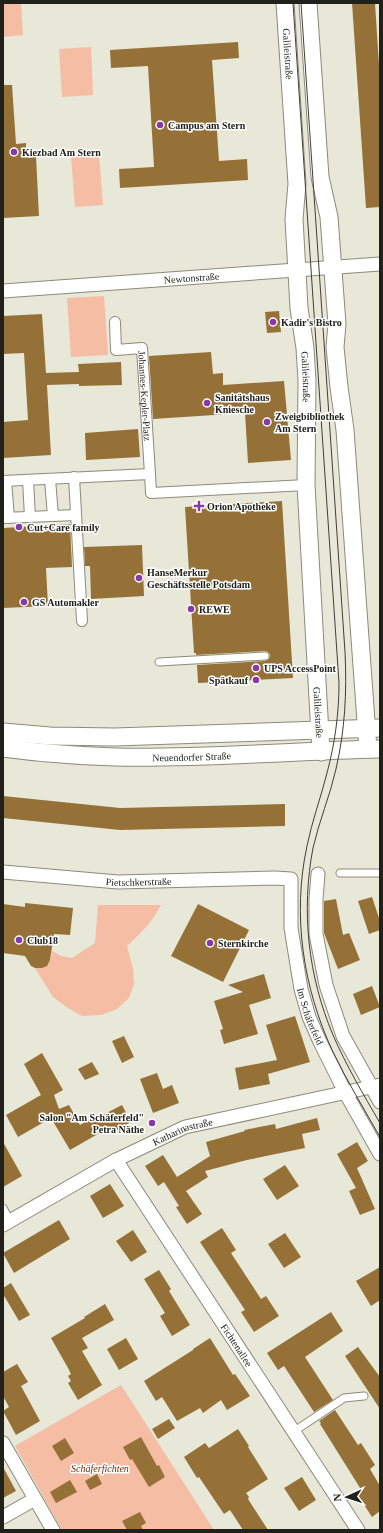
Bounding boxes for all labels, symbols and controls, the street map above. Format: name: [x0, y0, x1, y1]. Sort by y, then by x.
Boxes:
street label: Galileistraße: [281, 28, 296, 80]
marker: Campus am Stern: [155, 120, 165, 130]
place label: Campus am Stern: [168, 120, 246, 131]
marker: Kiezbad Am Stern: [9, 147, 19, 157]
place label: Kiezbad Am Stern: [22, 147, 101, 158]
street label: Newtonstraße: [163, 270, 220, 285]
marker: Kadir's Bistro: [268, 317, 278, 327]
place label: Kadir's Bistro: [281, 317, 342, 328]
street label: Johannes-Kepler-Platz: [137, 350, 153, 442]
street label: Galileistraße: [300, 351, 313, 403]
place label: Sanitätshaus Kniesche: [215, 392, 270, 415]
marker: Sanitätshaus Kniesche: [202, 398, 212, 408]
place label: Zweigbibliothek Am Stern: [275, 411, 345, 434]
marker: Zweigbibliothek Am Stern: [262, 417, 272, 427]
marker: Orion Apotheke: [194, 501, 204, 511]
place label: Orion Apotheke: [207, 501, 276, 512]
marker: Cut+Care family: [14, 522, 24, 532]
place label: Cut+Care family: [27, 522, 99, 533]
place label: HanseMerkur Geschäftsstelle Potsdam: [147, 567, 251, 590]
marker: HanseMerkur Geschäftsstelle Potsdam: [134, 573, 144, 583]
marker: GS Automakler: [19, 597, 29, 607]
place label: GS Automakler: [32, 597, 100, 608]
marker: REWE: [186, 604, 196, 614]
place label: REWE: [199, 604, 230, 615]
marker: UPS AccessPoint: [251, 663, 261, 673]
place label: UPS AccessPoint: [264, 663, 337, 674]
place label: Spätkauf: [209, 675, 249, 686]
marker: Spätkauf: [251, 675, 261, 685]
street label: Galileistraße: [312, 687, 326, 739]
street label: Neuendorfer Straße: [152, 750, 232, 763]
street label: Pietschkerstraße: [105, 875, 172, 888]
marker: Club18: [14, 935, 24, 945]
place label: Club18: [27, 935, 58, 946]
marker: Sternkirche: [205, 938, 215, 948]
place label: Sternkirche: [218, 938, 269, 949]
street label: Im Schäferfeld: [295, 986, 326, 1046]
place label: Salon "Am Schäferfeld" Petra Näthe: [40, 1112, 145, 1135]
street label: Katharinastraße: [151, 1116, 214, 1147]
marker: Salon "Am Schäferfeld" Petra Näthe: [147, 1118, 157, 1128]
street label: Fichtenallee: [219, 1321, 255, 1369]
park label: Schäferfichten: [71, 1463, 129, 1474]
north arrow: [327, 1477, 367, 1517]
text: N: [331, 1493, 343, 1502]

